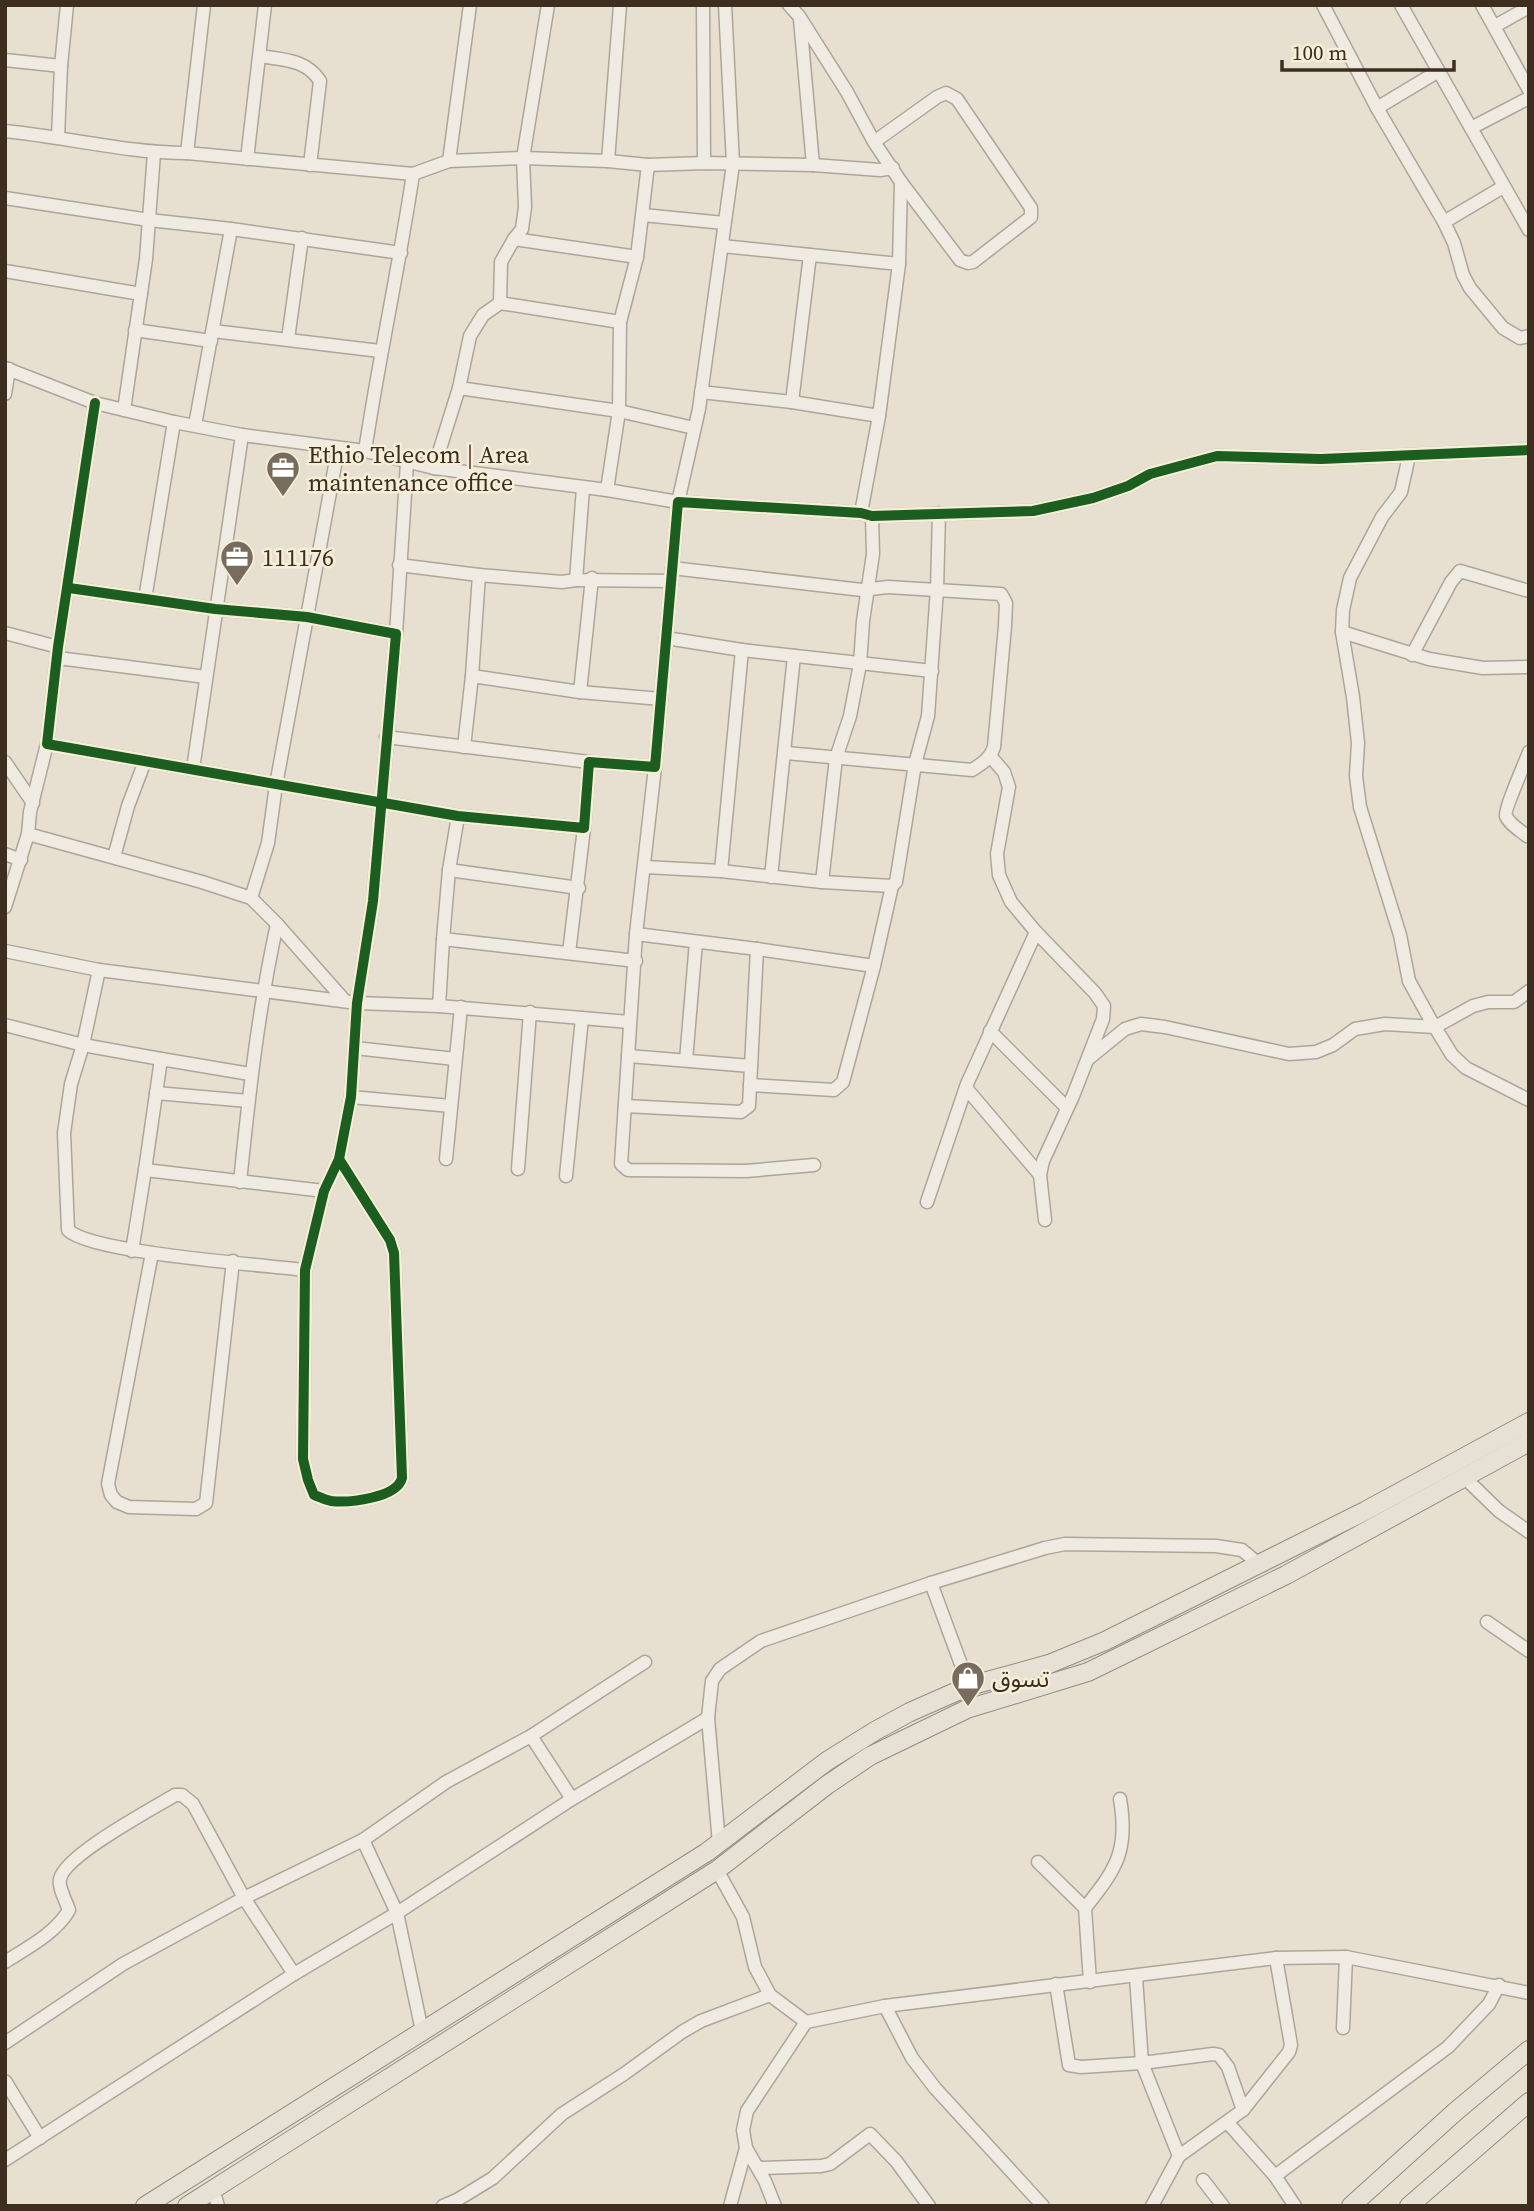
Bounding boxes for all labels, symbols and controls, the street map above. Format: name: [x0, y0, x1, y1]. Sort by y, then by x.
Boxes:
scale bar: [1282, 28, 1454, 72]
text: 100 m: [1292, 38, 1347, 67]
place label: Ethio Telecom | Area maintenance office: [308, 438, 530, 499]
office icon: Ethio Telecom | Area maintenance office: [264, 449, 302, 498]
office icon: 111176: [218, 538, 256, 587]
place label: 111176: [262, 541, 334, 574]
shop icon: تسوق: [949, 1659, 987, 1708]
place label: تسوق: [992, 1662, 1049, 1695]

